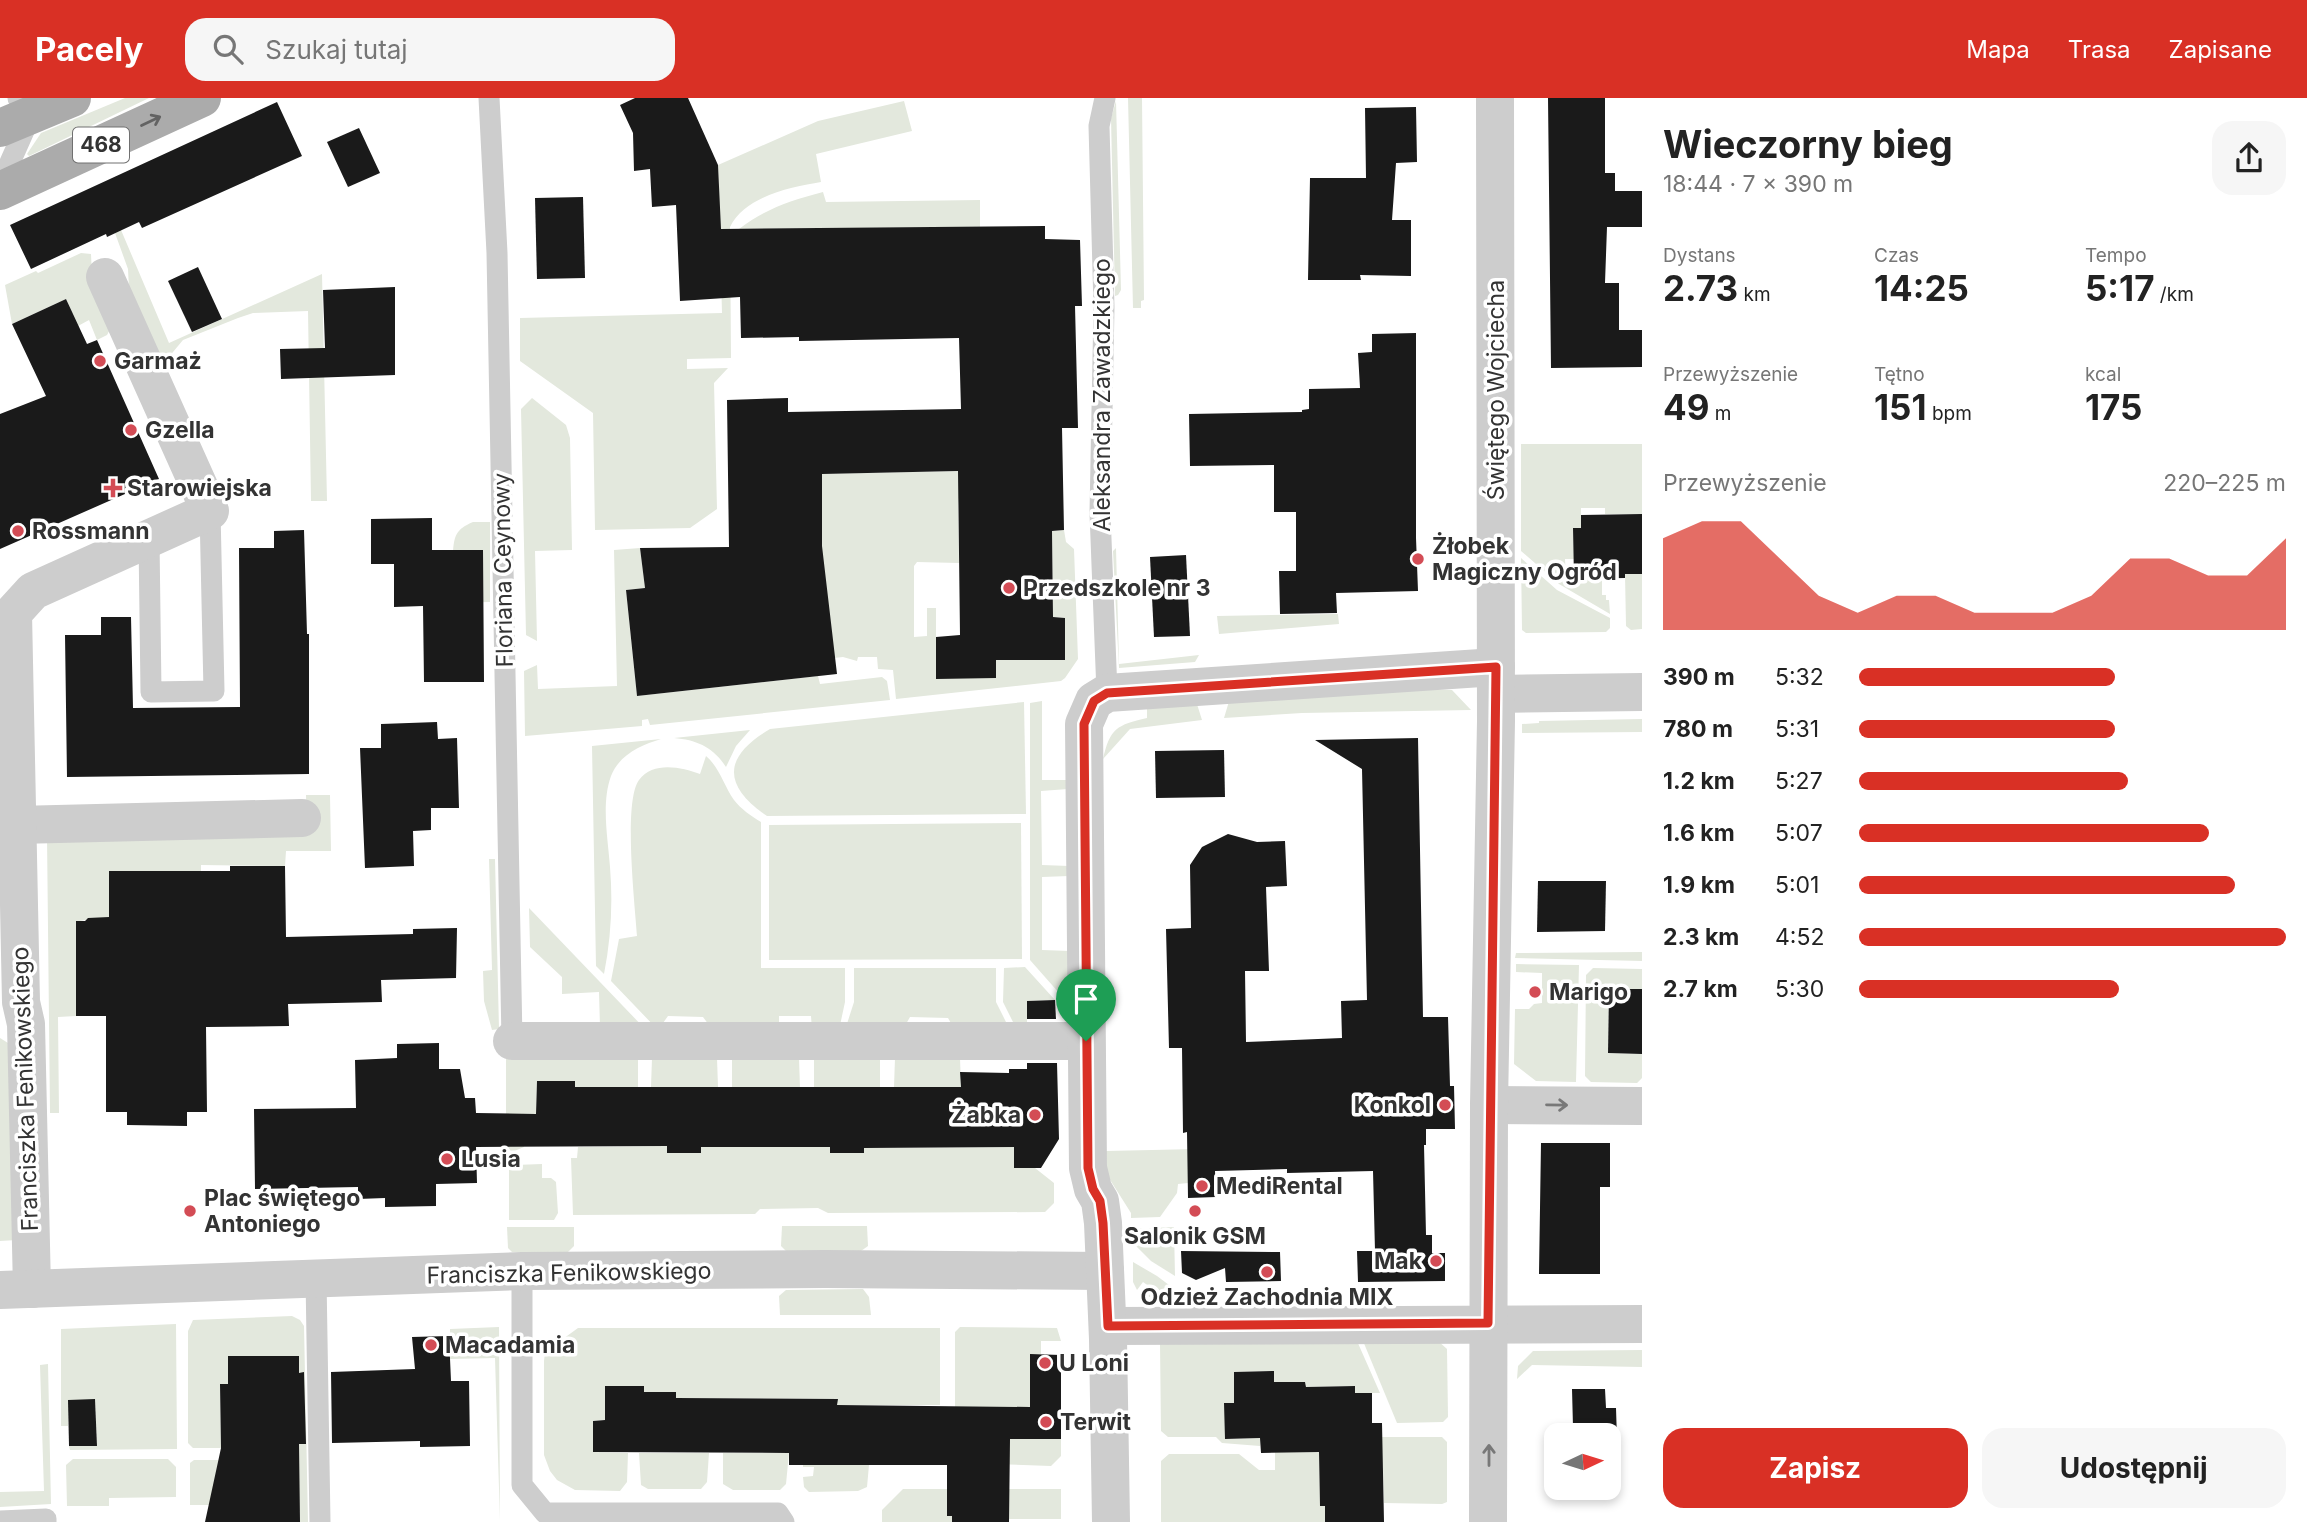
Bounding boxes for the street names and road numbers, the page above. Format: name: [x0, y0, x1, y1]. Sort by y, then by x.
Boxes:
road number: 468: [73, 128, 129, 162]
street label: Aleksandra Zawadzkiego: [1088, 258, 1116, 532]
street label: Świętego Wojciecha: [1482, 280, 1510, 500]
street label: Floriana Ceynowy: [487, 472, 519, 668]
street label: Franciszka Fenikowskiego: [6, 946, 44, 1232]
street label: Franciszka Fenikowskiego: [426, 1257, 712, 1289]

